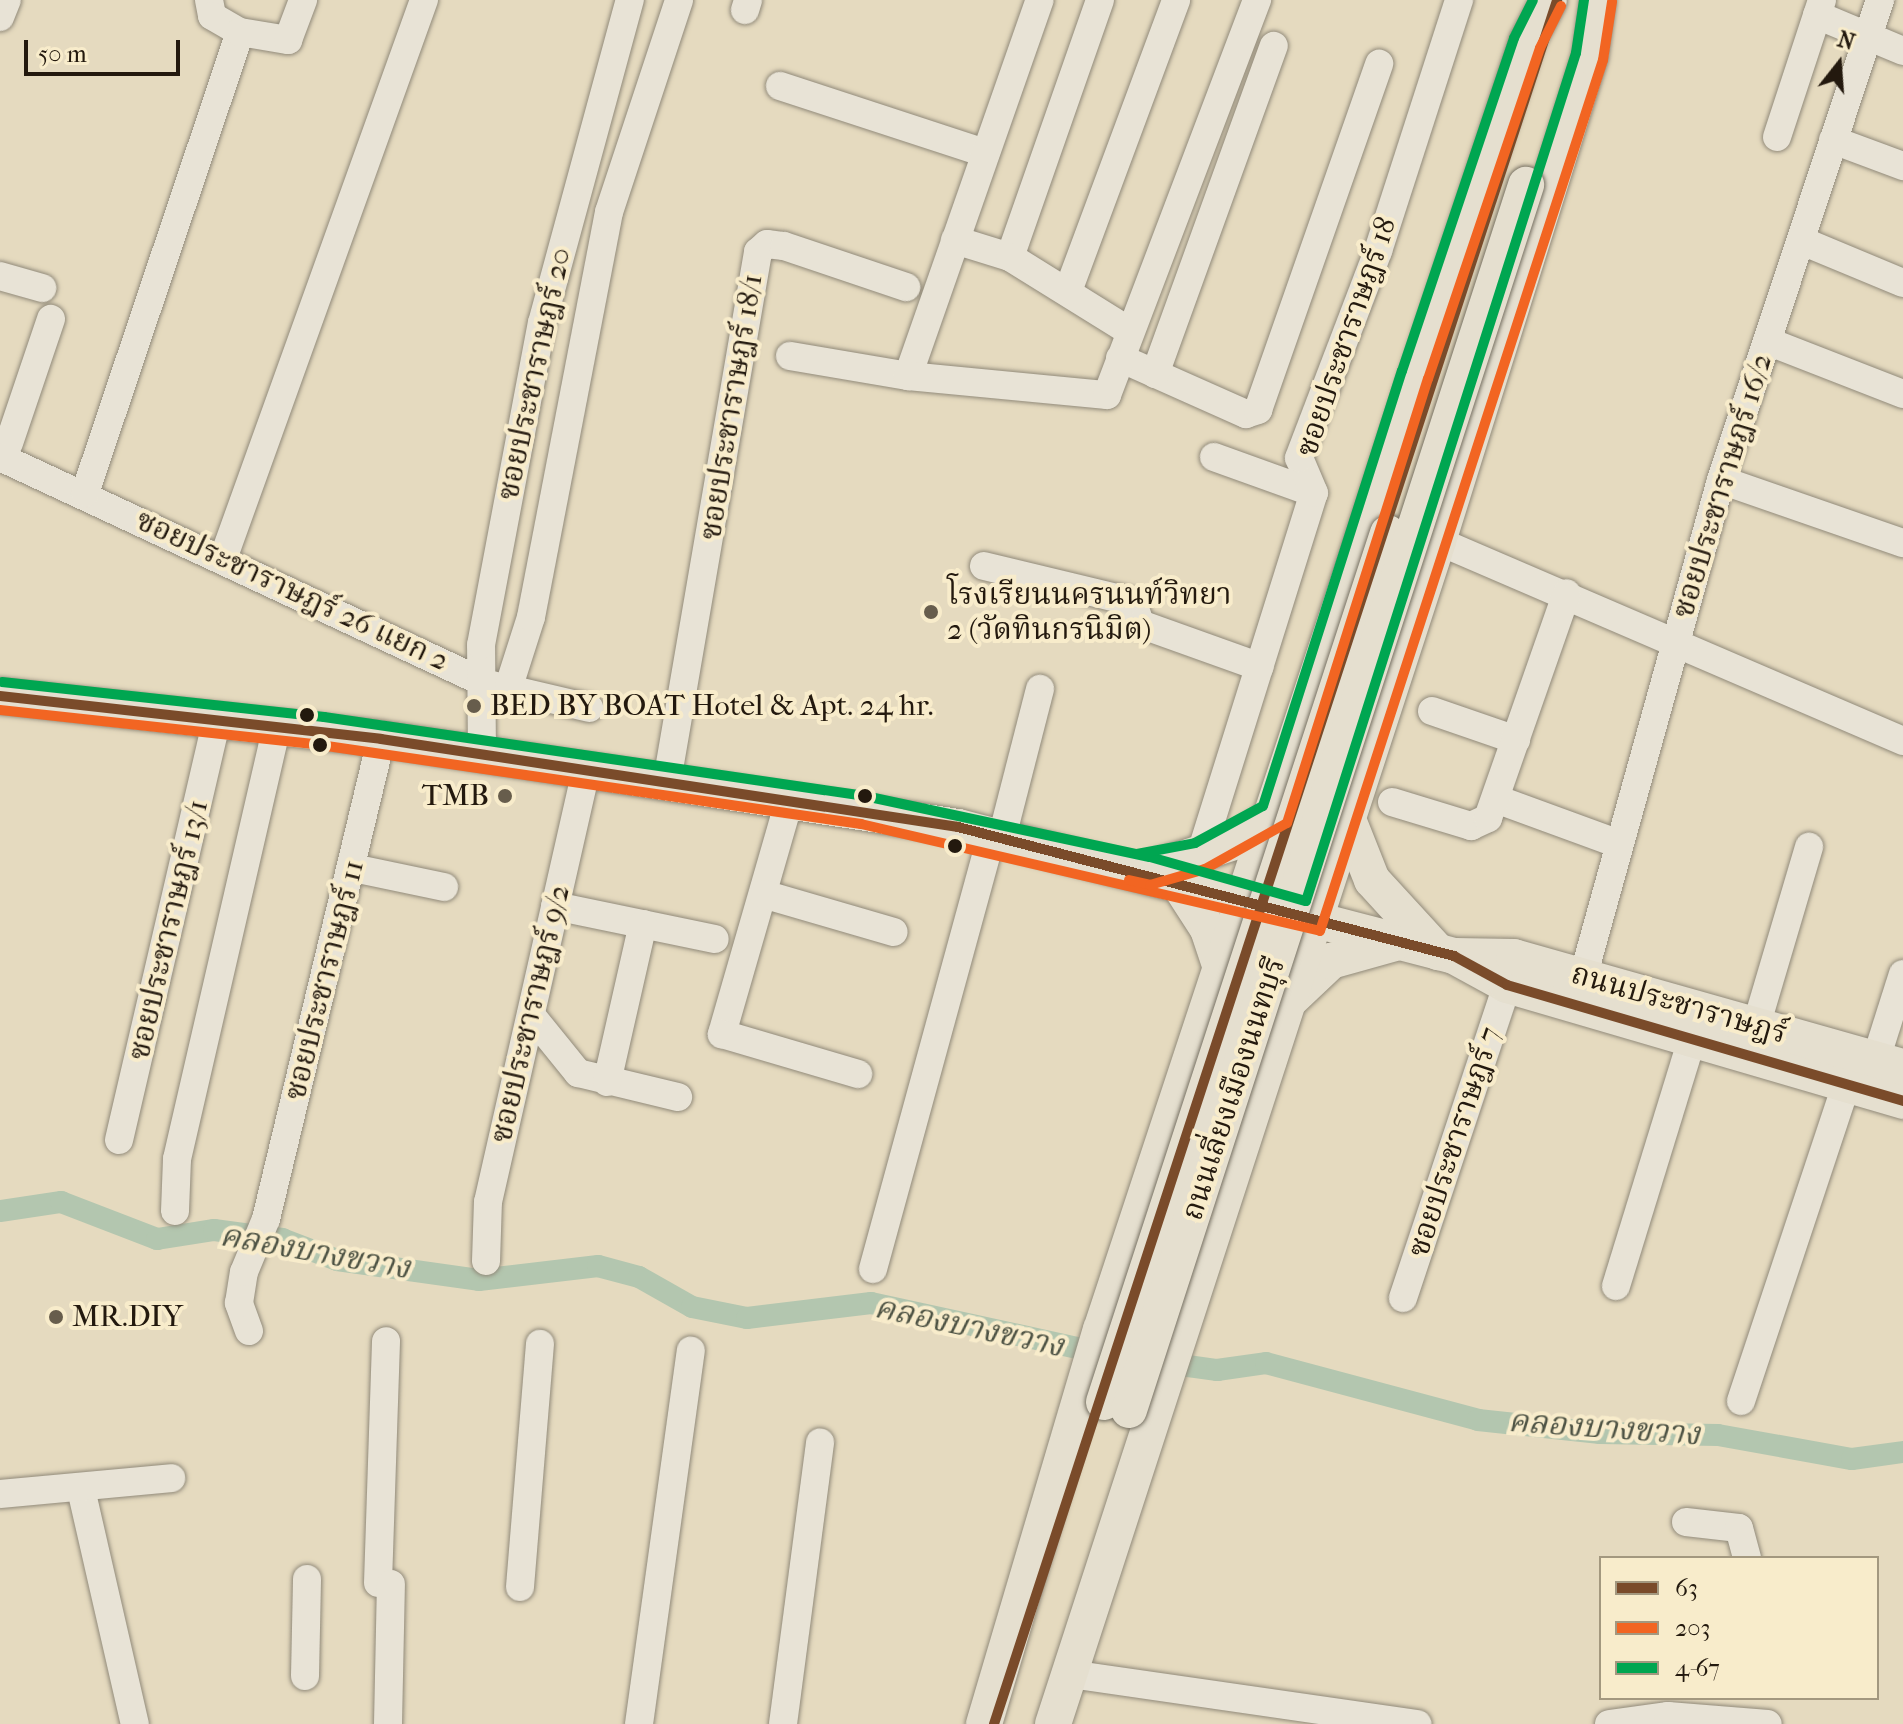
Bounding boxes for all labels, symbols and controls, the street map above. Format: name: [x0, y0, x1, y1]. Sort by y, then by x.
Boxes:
scale bar: [28, 24, 184, 74]
north arrow: [1799, 24, 1879, 104]
text: N: [1834, 26, 1858, 56]
text: 50 m: [38, 40, 87, 68]
street label: ซอยประชาราษฎร์ 18: [1289, 213, 1405, 461]
street label: ซอยประชาราษฎร์ 20: [491, 245, 579, 503]
street label: ซอยประชาราษฎร์ 18/1: [693, 271, 771, 543]
street label: ซอยประชาราษฎร์ 16/2: [1666, 349, 1780, 623]
street label: ซอยประชาราษฎร์ 26 แยก 2: [130, 503, 454, 679]
place label: โรงเรียนนครนนท์วิทยา 2 (วัดทินกรนิมิต): [947, 577, 1232, 648]
marker: โรงเรียนนครนนท์วิทยา 2 (วัดทินกรนิมิต): [922, 603, 940, 621]
place label: BED BY BOAT Hotel & Apt. 24 hr.: [490, 688, 934, 724]
marker: BED BY BOAT Hotel & Apt. 24 hr.: [465, 697, 483, 715]
unlabelled marker: [299, 707, 315, 723]
unlabelled marker: [312, 737, 328, 753]
place label: TMB: [422, 778, 489, 814]
marker: TMB: [496, 787, 514, 805]
unlabelled marker: [857, 788, 873, 804]
street label: ซอยประชาราษฎร์ 13/1: [122, 796, 216, 1064]
unlabelled marker: [947, 838, 963, 854]
street label: ซอยประชาราษฎร์ 11: [278, 856, 372, 1104]
street label: ซอยประชาราษฎร์ 9/2: [484, 882, 578, 1146]
street label: ถนนเลี่ยงเมืองนนทบุรี: [1175, 953, 1293, 1225]
street label: ถนนประชาราษฎร์: [1567, 956, 1791, 1052]
street label: ซอยประชาราษฎร์ 7: [1401, 1022, 1509, 1262]
water label: คลองบางขวาง: [217, 1216, 413, 1288]
water label: คลองบางขวาง: [871, 1288, 1067, 1366]
place label: MR.DIY: [72, 1299, 183, 1335]
marker: MR.DIY: [47, 1308, 65, 1326]
water label: คลองบางขวาง: [1507, 1402, 1701, 1454]
legend: [1599, 1556, 1879, 1700]
text: 63: [1675, 1574, 1698, 1602]
text: 203: [1675, 1614, 1710, 1642]
text: 4-67: [1675, 1654, 1720, 1682]

